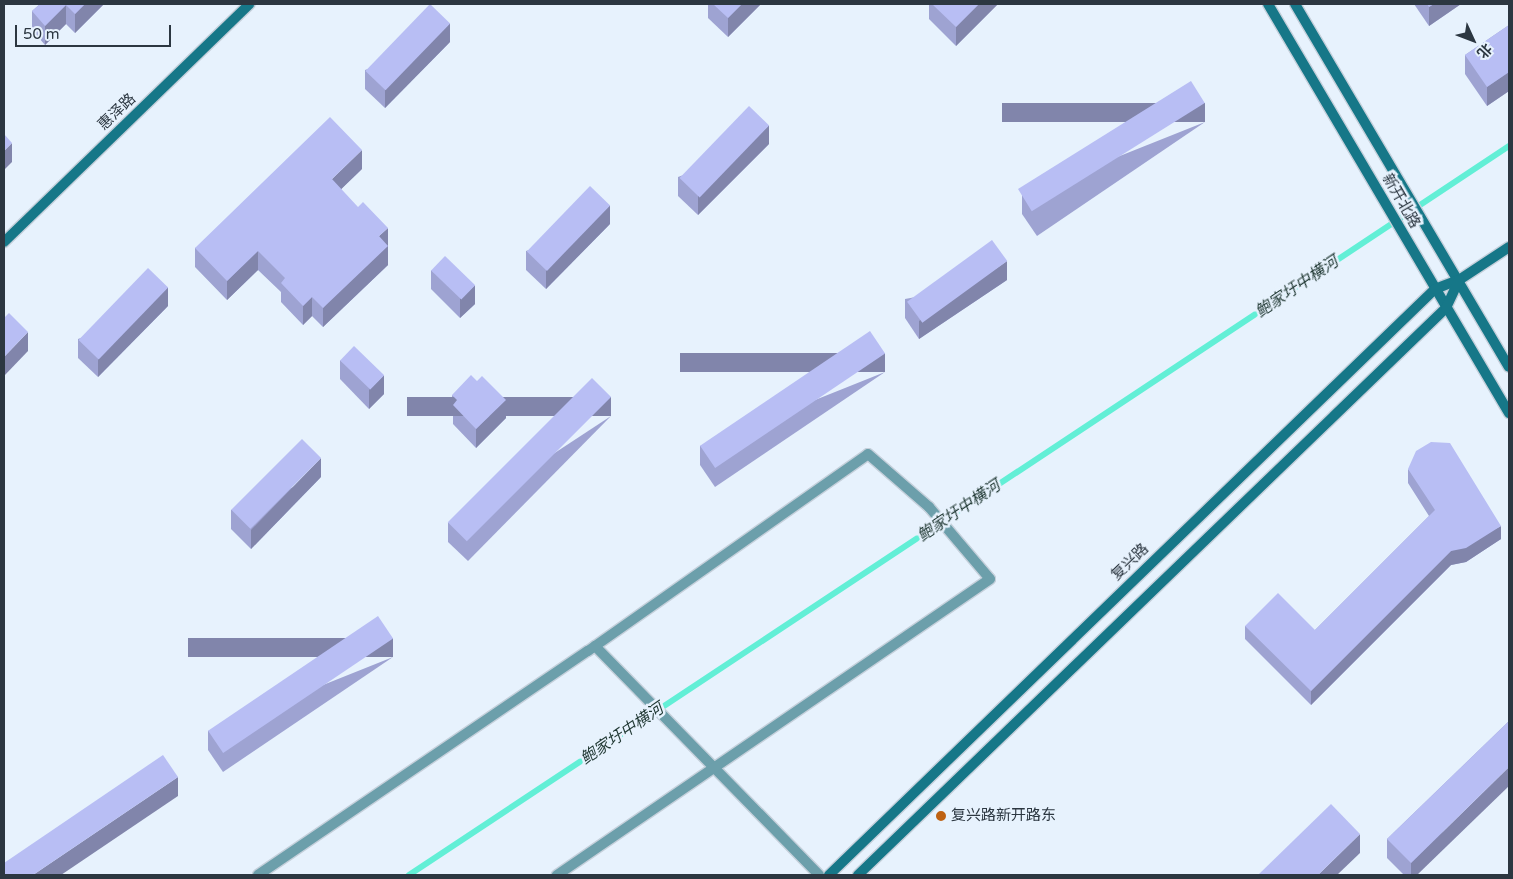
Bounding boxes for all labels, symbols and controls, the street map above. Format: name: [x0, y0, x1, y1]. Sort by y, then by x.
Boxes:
scale bar: [18, 15, 174, 47]
north arrow: [1448, 15, 1498, 65]
text: 50 m: [23, 25, 60, 43]
text: 北: [1473, 40, 1495, 61]
street label: 惠泽路: [95, 90, 139, 134]
street label: 新开北路: [1378, 171, 1424, 231]
water label: 鲍家圩中横河: [1252, 252, 1342, 322]
water label: 鲍家圩中横河: [914, 476, 1004, 546]
street label: 复兴路: [1108, 540, 1152, 584]
water label: 鲍家圩中横河: [577, 699, 667, 769]
place label: 复兴路新开路东: [951, 807, 1056, 825]
marker: 复兴路新开路东: [935, 810, 947, 822]

